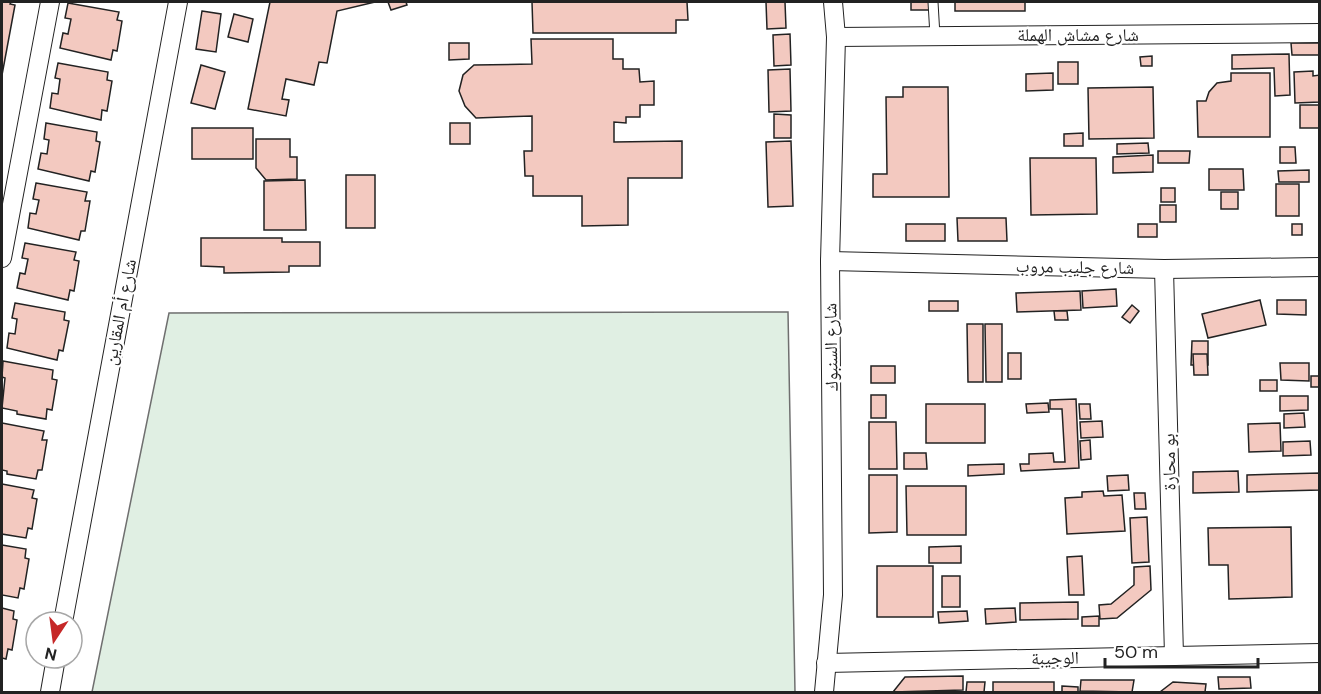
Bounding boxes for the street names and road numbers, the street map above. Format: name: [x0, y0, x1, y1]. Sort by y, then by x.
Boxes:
street label: شارع مشاش الهملة: [1017, 23, 1139, 47]
street label: شارع جليب مروب: [1015, 254, 1135, 280]
street label: شارع أم المقارين: [98, 257, 142, 367]
street label: شارع السنبوك: [818, 303, 844, 391]
street label: بو محارة: [1157, 433, 1181, 491]
street label: الوجيبة: [1031, 646, 1079, 670]

